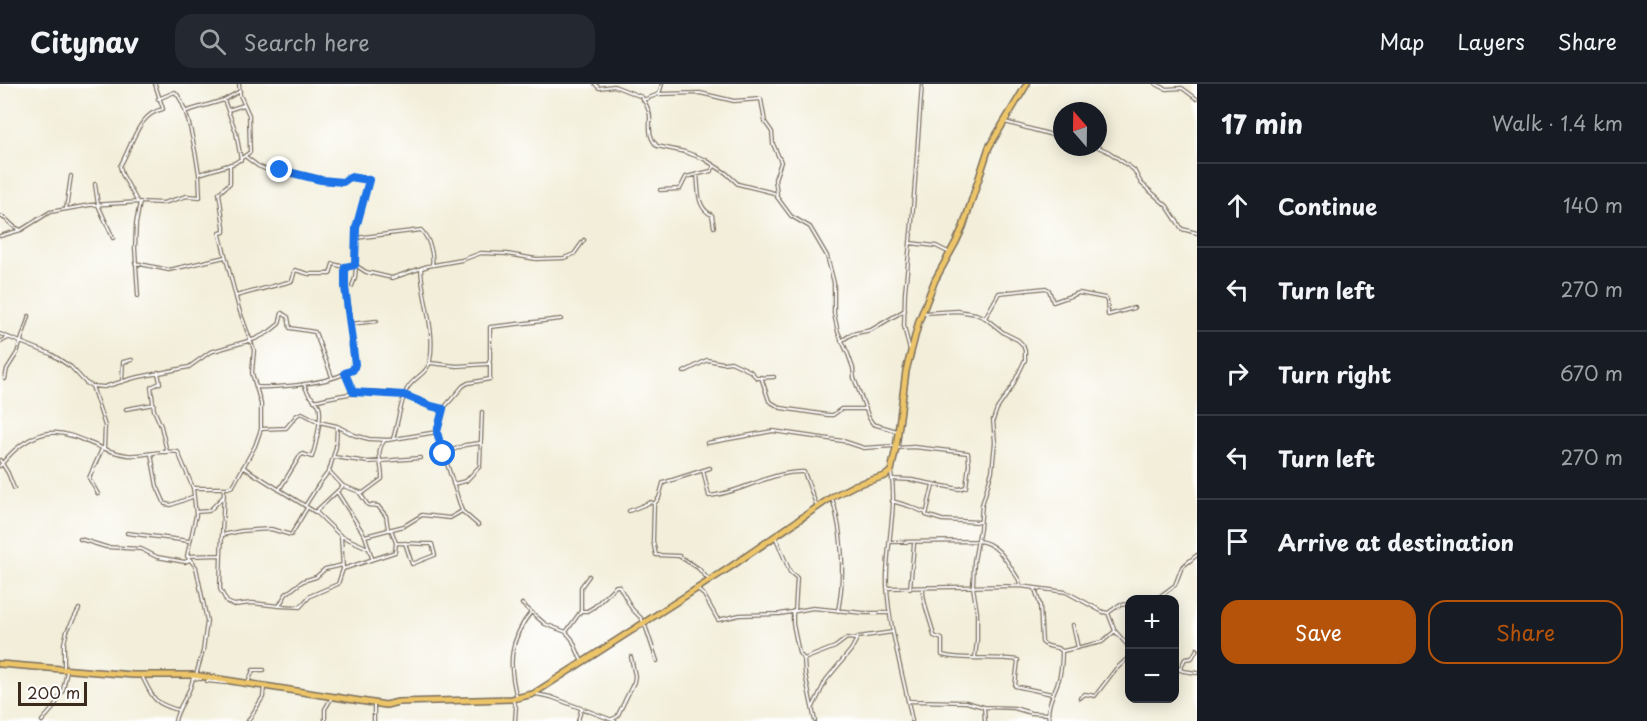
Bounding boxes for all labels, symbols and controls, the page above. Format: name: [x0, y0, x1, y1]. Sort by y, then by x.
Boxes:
search box: [175, 14, 595, 68]
text: Citynav: [30, 20, 139, 63]
icon: search: [196, 25, 229, 58]
text: Search here: [244, 25, 370, 58]
text: Map: [1380, 25, 1424, 57]
text: Layers: [1457, 25, 1525, 57]
text: Share: [1558, 25, 1617, 57]
north arrow: [1053, 102, 1107, 156]
text: 17 min: [1221, 104, 1303, 143]
text: Walk · 1.4 km: [1492, 108, 1623, 138]
route end: [266, 156, 292, 182]
icon: ahead: [1221, 189, 1254, 222]
text: Continue: [1278, 189, 1377, 222]
text: 140 m: [1563, 190, 1623, 220]
icon: left: [1221, 273, 1254, 306]
text: Turn left: [1278, 273, 1375, 306]
text: 270 m: [1560, 274, 1623, 304]
icon: right: [1221, 357, 1254, 390]
text: Turn right: [1278, 357, 1391, 390]
text: 670 m: [1560, 358, 1623, 388]
route start: [429, 440, 455, 466]
icon: left: [1221, 441, 1254, 474]
text: Turn left: [1278, 441, 1375, 474]
text: 270 m: [1560, 442, 1623, 472]
icon: arrive: [1221, 525, 1254, 558]
text: Arrive at destination: [1278, 525, 1514, 558]
map controls: [1125, 595, 1179, 703]
button: +: [1125, 595, 1179, 649]
button: Save: [1221, 600, 1416, 664]
button: Share: [1428, 600, 1623, 664]
button: −: [1125, 649, 1179, 703]
scale bar: [18, 679, 87, 706]
text: 200 m: [27, 680, 80, 704]

